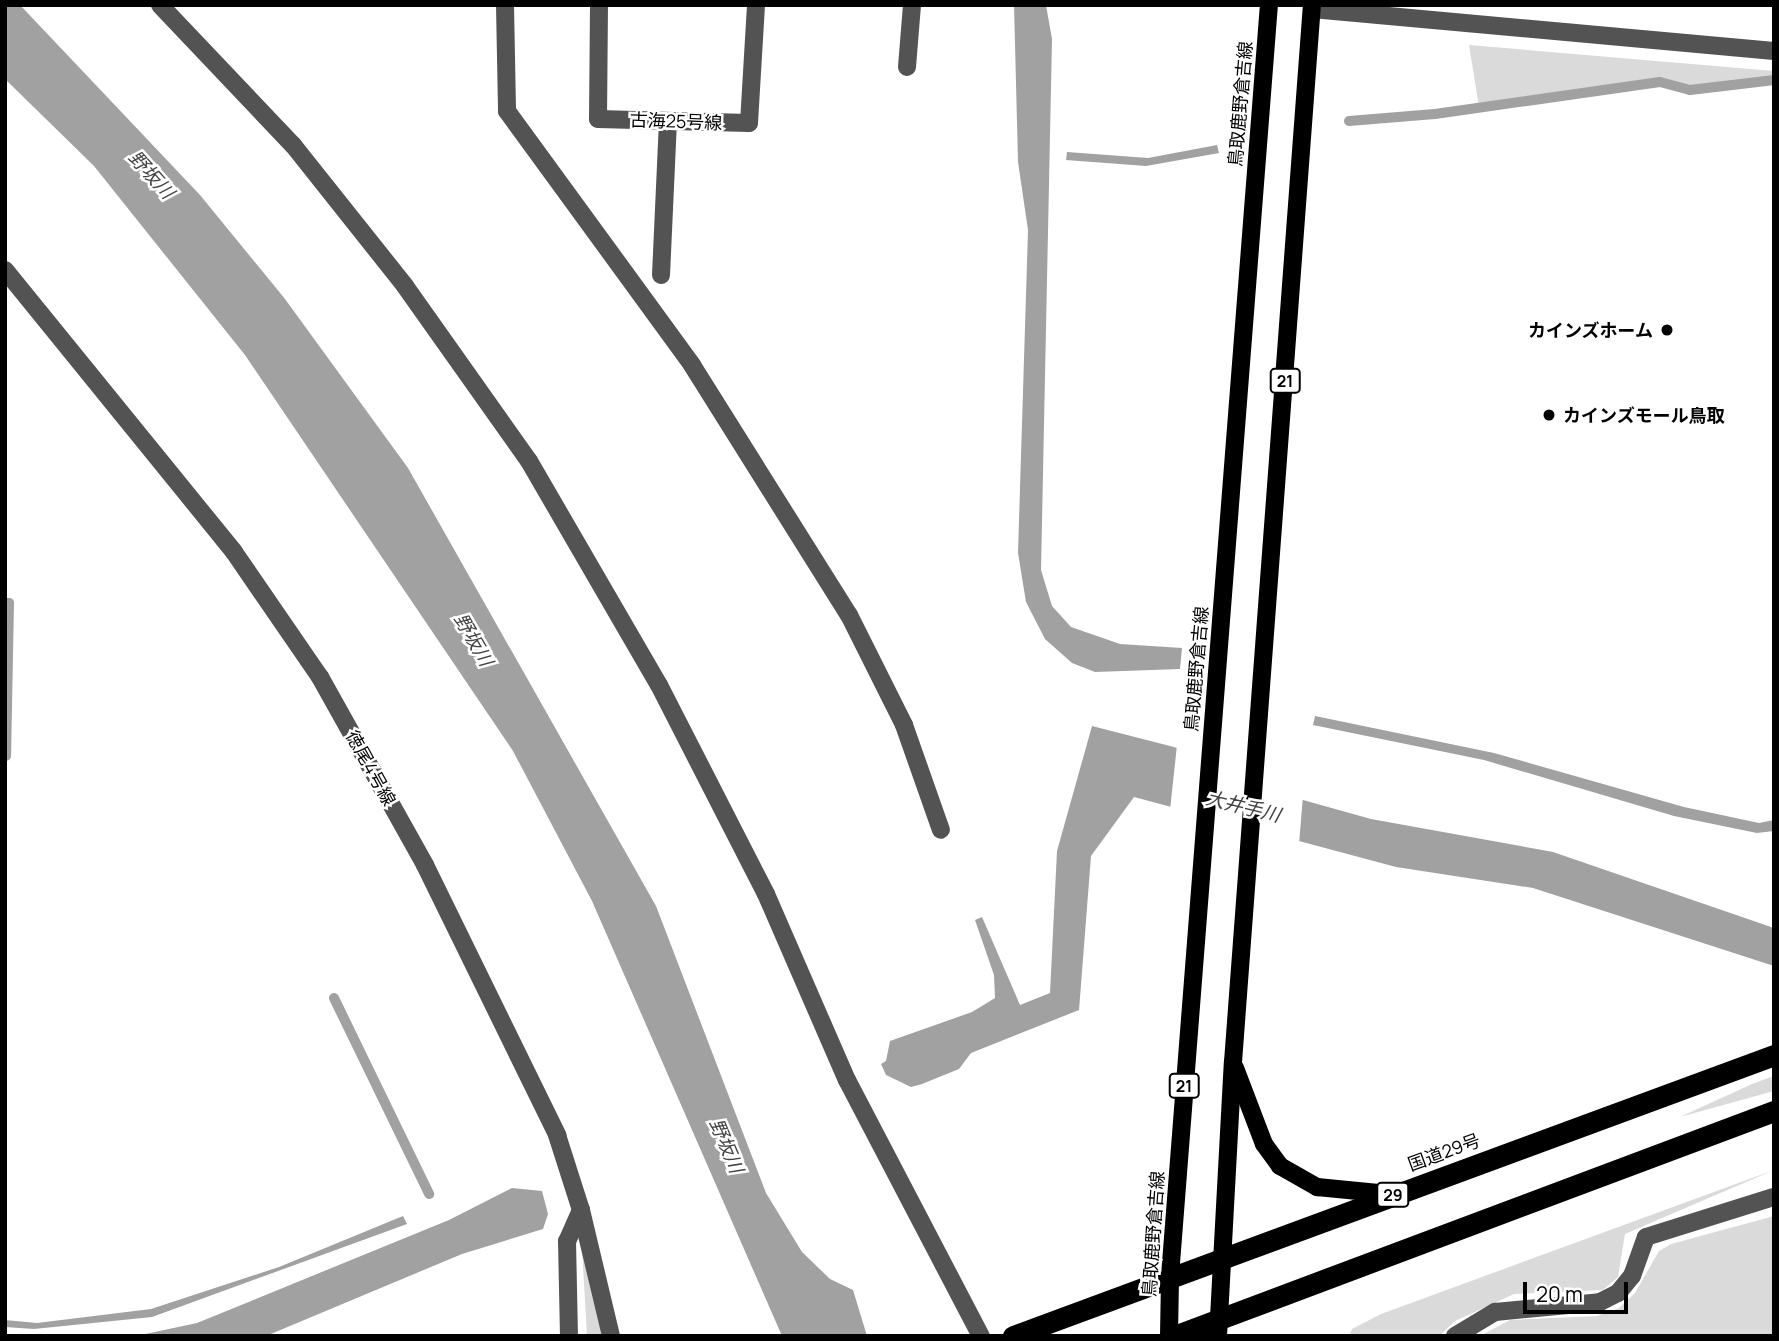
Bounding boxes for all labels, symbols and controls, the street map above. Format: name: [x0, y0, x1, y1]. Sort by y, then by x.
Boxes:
street label: 鳥取鹿野倉吉線: [1224, 40, 1256, 168]
street label: 古海25号線: [629, 109, 723, 133]
water label: 野坂川: [123, 146, 179, 204]
place label: カインズホーム: [1527, 319, 1653, 341]
marker: カインズホーム: [1659, 322, 1675, 338]
road number: 21: [1269, 368, 1301, 394]
place label: カインズモール鳥取: [1563, 404, 1725, 426]
marker: カインズモール鳥取: [1541, 407, 1557, 423]
street label: 鳥取鹿野倉吉線: [1180, 605, 1212, 733]
water label: 野坂川: [449, 610, 497, 670]
street label: 徳尾4号線: [342, 727, 400, 809]
water label: 大井手川: [1203, 787, 1283, 827]
road number: 21: [1168, 1074, 1200, 1098]
water label: 野坂川: [704, 1115, 748, 1177]
street label: 国道29号: [1405, 1129, 1483, 1175]
street label: 鳥取鹿野倉吉線: [1138, 1170, 1168, 1298]
road number: 29: [1376, 1182, 1410, 1208]
scale bar: [1527, 1268, 1632, 1312]
text: 20 m: [1536, 1280, 1583, 1308]

